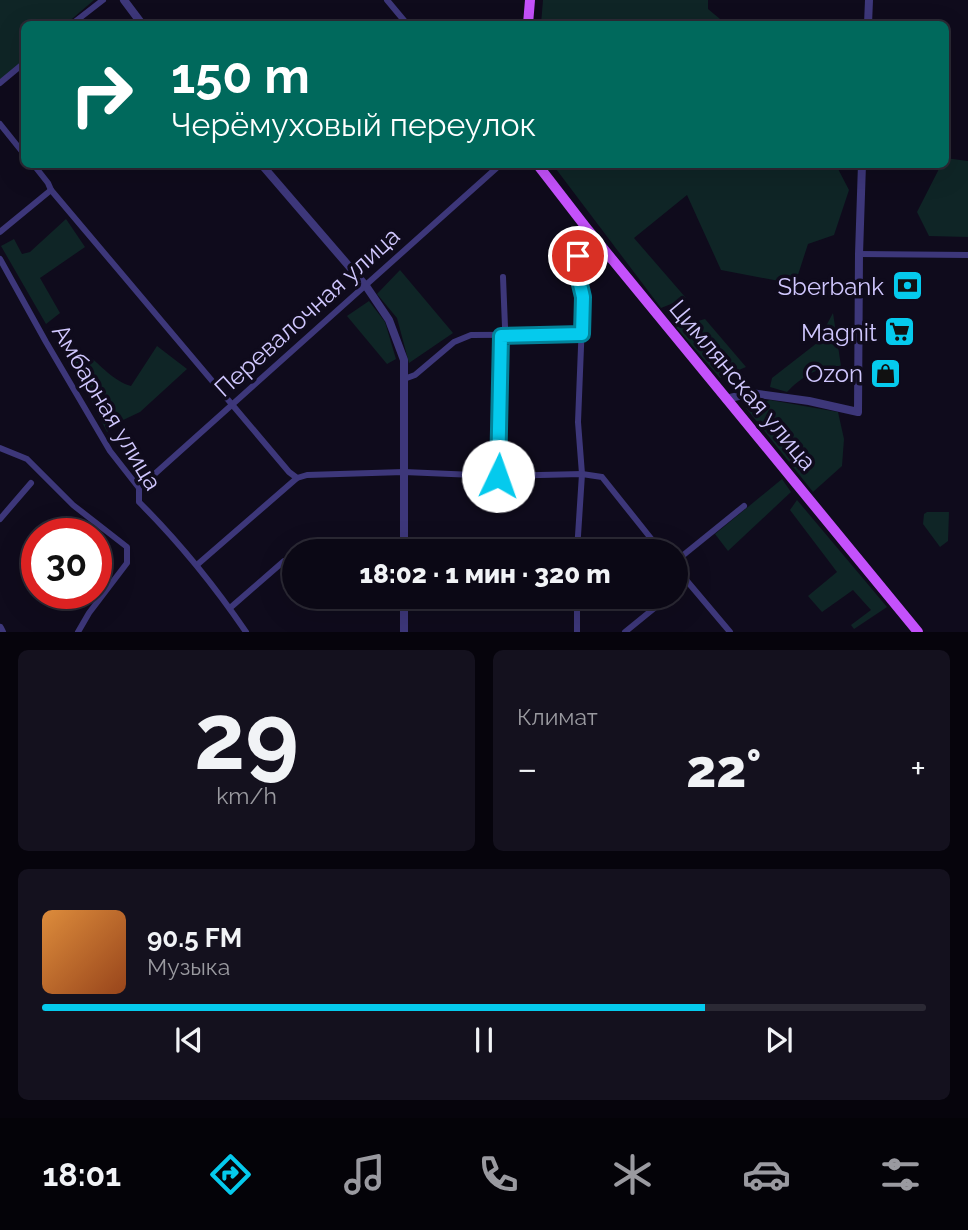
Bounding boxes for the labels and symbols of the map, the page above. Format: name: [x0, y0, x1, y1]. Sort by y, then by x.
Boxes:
street label: Перевалочная улица: [208, 221, 406, 403]
pin: [548, 226, 608, 286]
bank icon: Sberbank: [890, 269, 924, 303]
place label: Sberbank: [778, 272, 884, 301]
street label: Цимлянская улица: [663, 294, 823, 476]
supermarket icon: Magnit: [883, 315, 917, 349]
place label: Magnit: [801, 318, 877, 347]
street label: Амбарная улица: [46, 319, 168, 495]
shop icon: Ozon: [869, 356, 903, 390]
place label: Ozon: [805, 359, 863, 388]
position arrow: [461, 439, 535, 513]
speed limit sign: 30: [21, 518, 112, 609]

